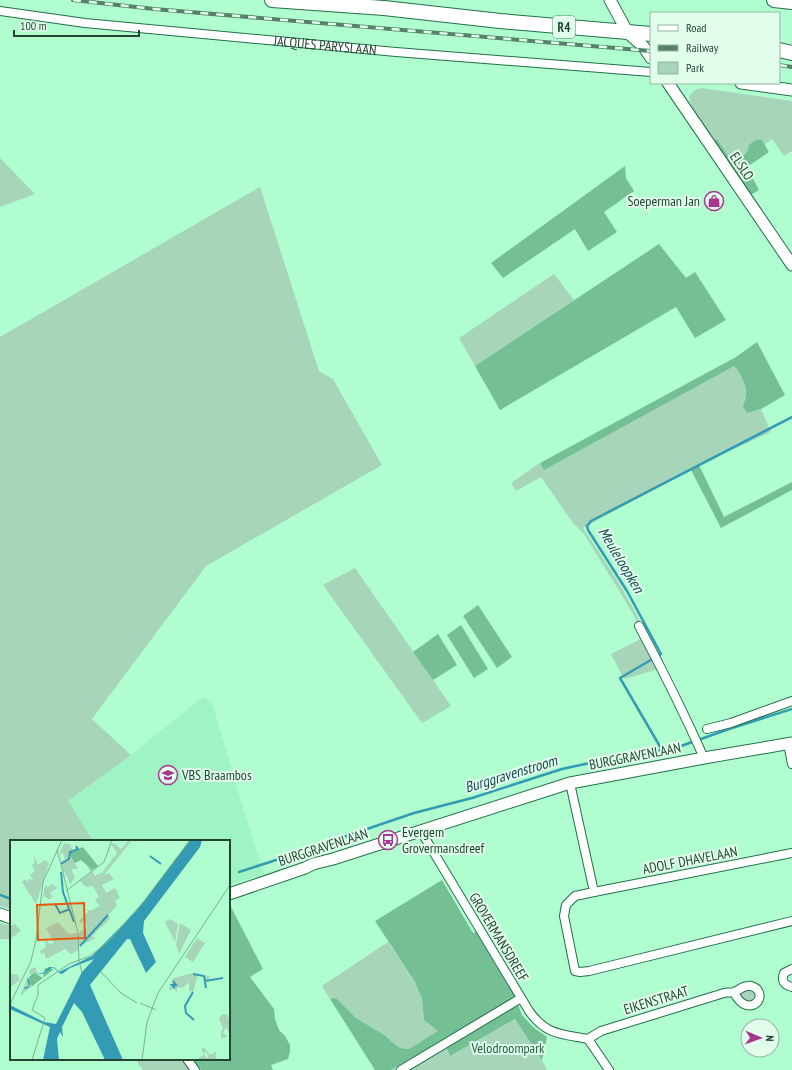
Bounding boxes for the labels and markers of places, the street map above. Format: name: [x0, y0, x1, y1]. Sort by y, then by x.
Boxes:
shop icon: Soeperman Jan: [703, 190, 725, 212]
place label: Soeperman Jan: [628, 192, 700, 210]
school or university icon: VBS Braambos: [157, 764, 179, 786]
place label: VBS Braambos: [181, 766, 252, 784]
place label: Evergem Grovermansdreef: [402, 823, 485, 857]
bus stop icon: Evergem Grovermansdreef: [377, 829, 399, 851]

